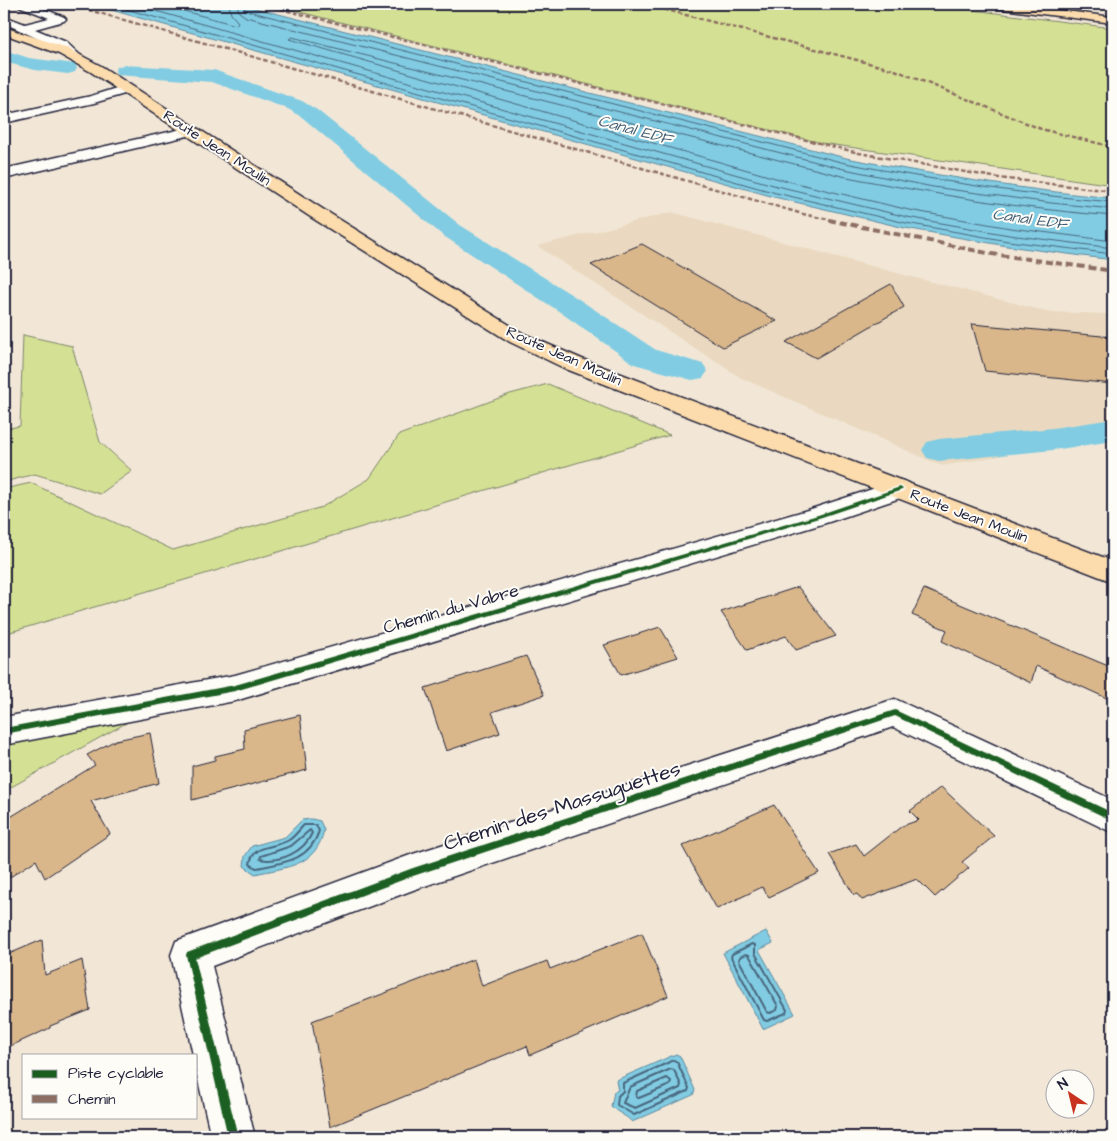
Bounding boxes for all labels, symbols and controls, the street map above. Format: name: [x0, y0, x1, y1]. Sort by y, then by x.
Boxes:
street label: Route Jean Moulin: [159, 105, 275, 191]
water label: Canal EDF: [596, 110, 677, 151]
water label: Canal EDF: [991, 203, 1072, 236]
street label: Route Jean Moulin: [503, 321, 626, 391]
street label: Route Jean Moulin: [907, 484, 1031, 548]
street label: Chemin du Vabre: [380, 578, 522, 640]
street label: Chemin des Massuguettes: [440, 754, 685, 860]
legend: [22, 1054, 198, 1118]
text: Piste cyclable: [68, 1063, 164, 1085]
north arrow: [1044, 1068, 1094, 1118]
text: N: [1054, 1073, 1073, 1095]
text: Chemin: [68, 1089, 116, 1110]

